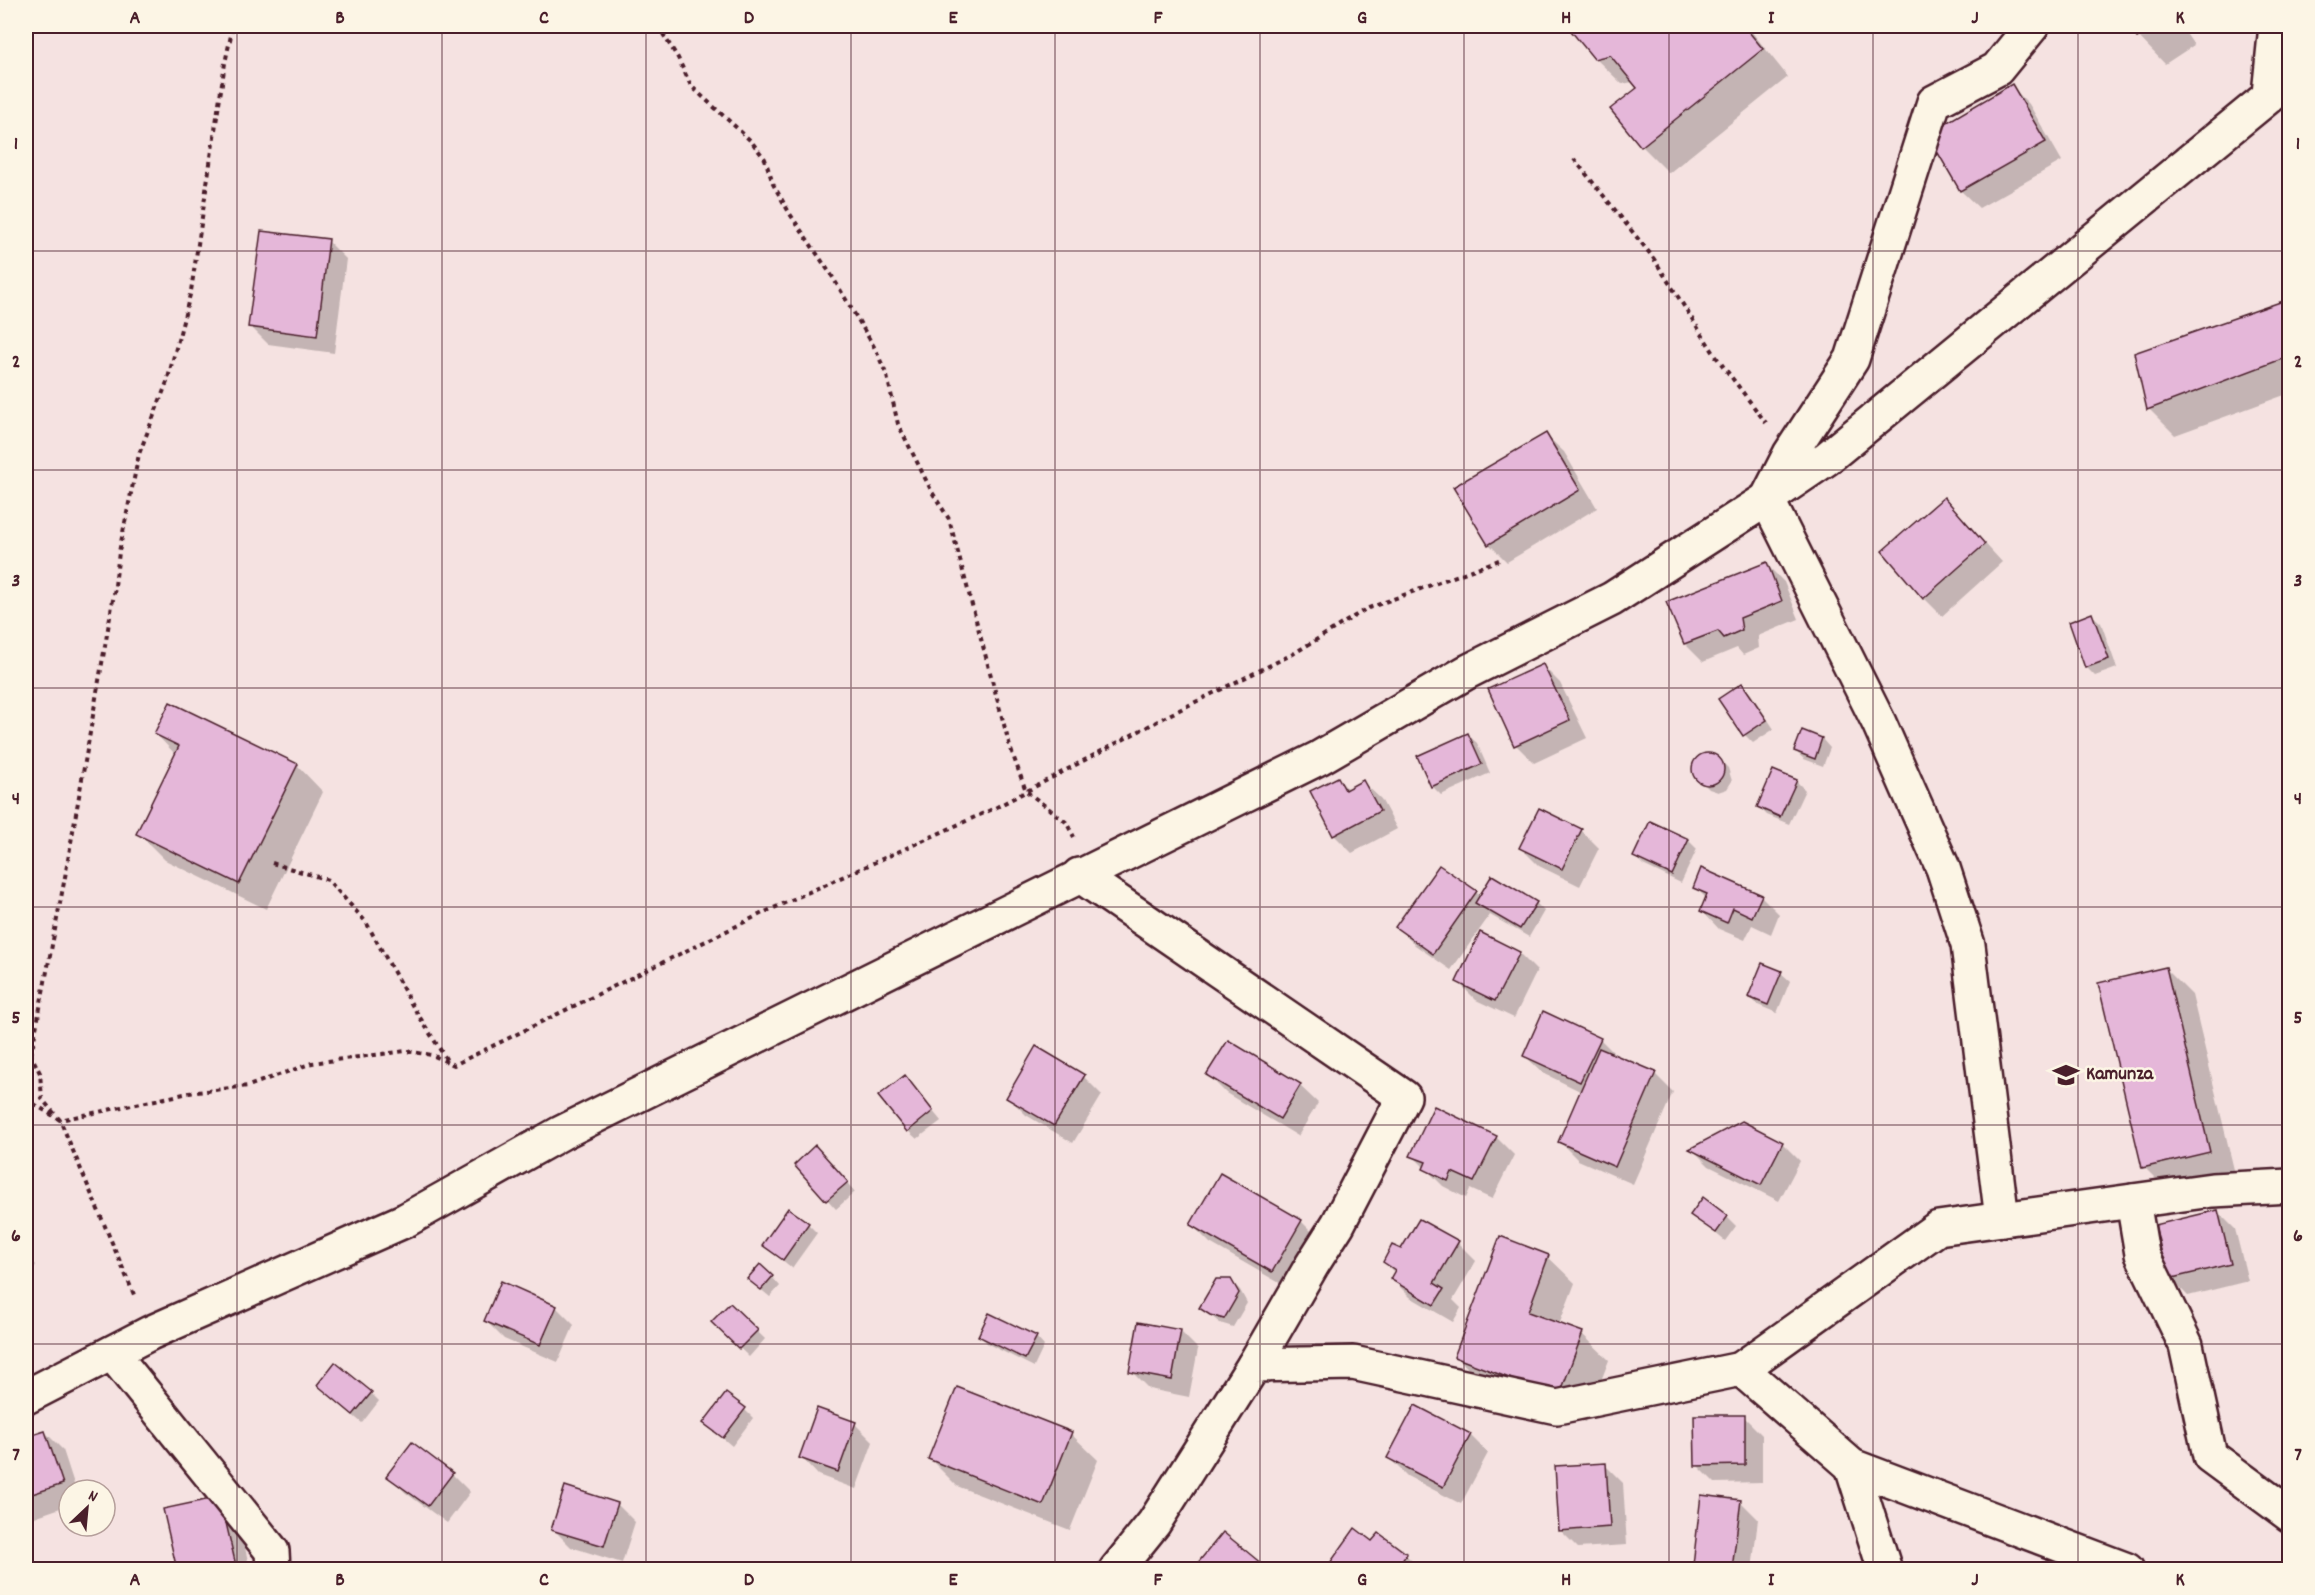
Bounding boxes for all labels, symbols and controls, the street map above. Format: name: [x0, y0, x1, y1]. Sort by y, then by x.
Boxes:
text: A: [130, 5, 141, 33]
text: B: [335, 5, 345, 33]
text: C: [539, 5, 549, 33]
text: D: [744, 5, 755, 33]
text: E: [948, 5, 958, 33]
text: F: [1154, 5, 1164, 33]
text: G: [1357, 5, 1367, 33]
text: H: [1561, 5, 1571, 33]
text: I: [1768, 5, 1775, 33]
text: J: [1971, 5, 1979, 33]
text: K: [2175, 5, 2185, 33]
text: 1: [14, 131, 18, 159]
text: 1: [2296, 131, 2300, 159]
text: 2: [12, 349, 20, 377]
text: 2: [2294, 349, 2302, 377]
text: 3: [12, 568, 20, 596]
text: 3: [2294, 568, 2302, 596]
text: 4: [12, 786, 20, 814]
text: 4: [2294, 786, 2302, 814]
text: 5: [11, 1005, 21, 1033]
text: 5: [2293, 1005, 2303, 1033]
school or university icon: Kamunza: [2051, 1060, 2081, 1090]
place label: Kamunza: [2086, 1061, 2154, 1089]
text: 6: [11, 1223, 21, 1251]
text: 6: [2293, 1223, 2303, 1251]
text: 7: [12, 1442, 20, 1470]
text: 7: [2294, 1442, 2302, 1470]
north arrow: [57, 1478, 117, 1538]
text: N: [84, 1485, 101, 1509]
text: A: [130, 1567, 141, 1595]
text: B: [335, 1567, 345, 1595]
text: C: [539, 1567, 549, 1595]
text: D: [744, 1567, 755, 1595]
text: E: [948, 1567, 958, 1595]
text: F: [1154, 1567, 1164, 1595]
text: G: [1357, 1567, 1367, 1595]
text: H: [1561, 1567, 1571, 1595]
text: I: [1768, 1567, 1775, 1595]
text: J: [1971, 1567, 1979, 1595]
text: K: [2175, 1567, 2185, 1595]

